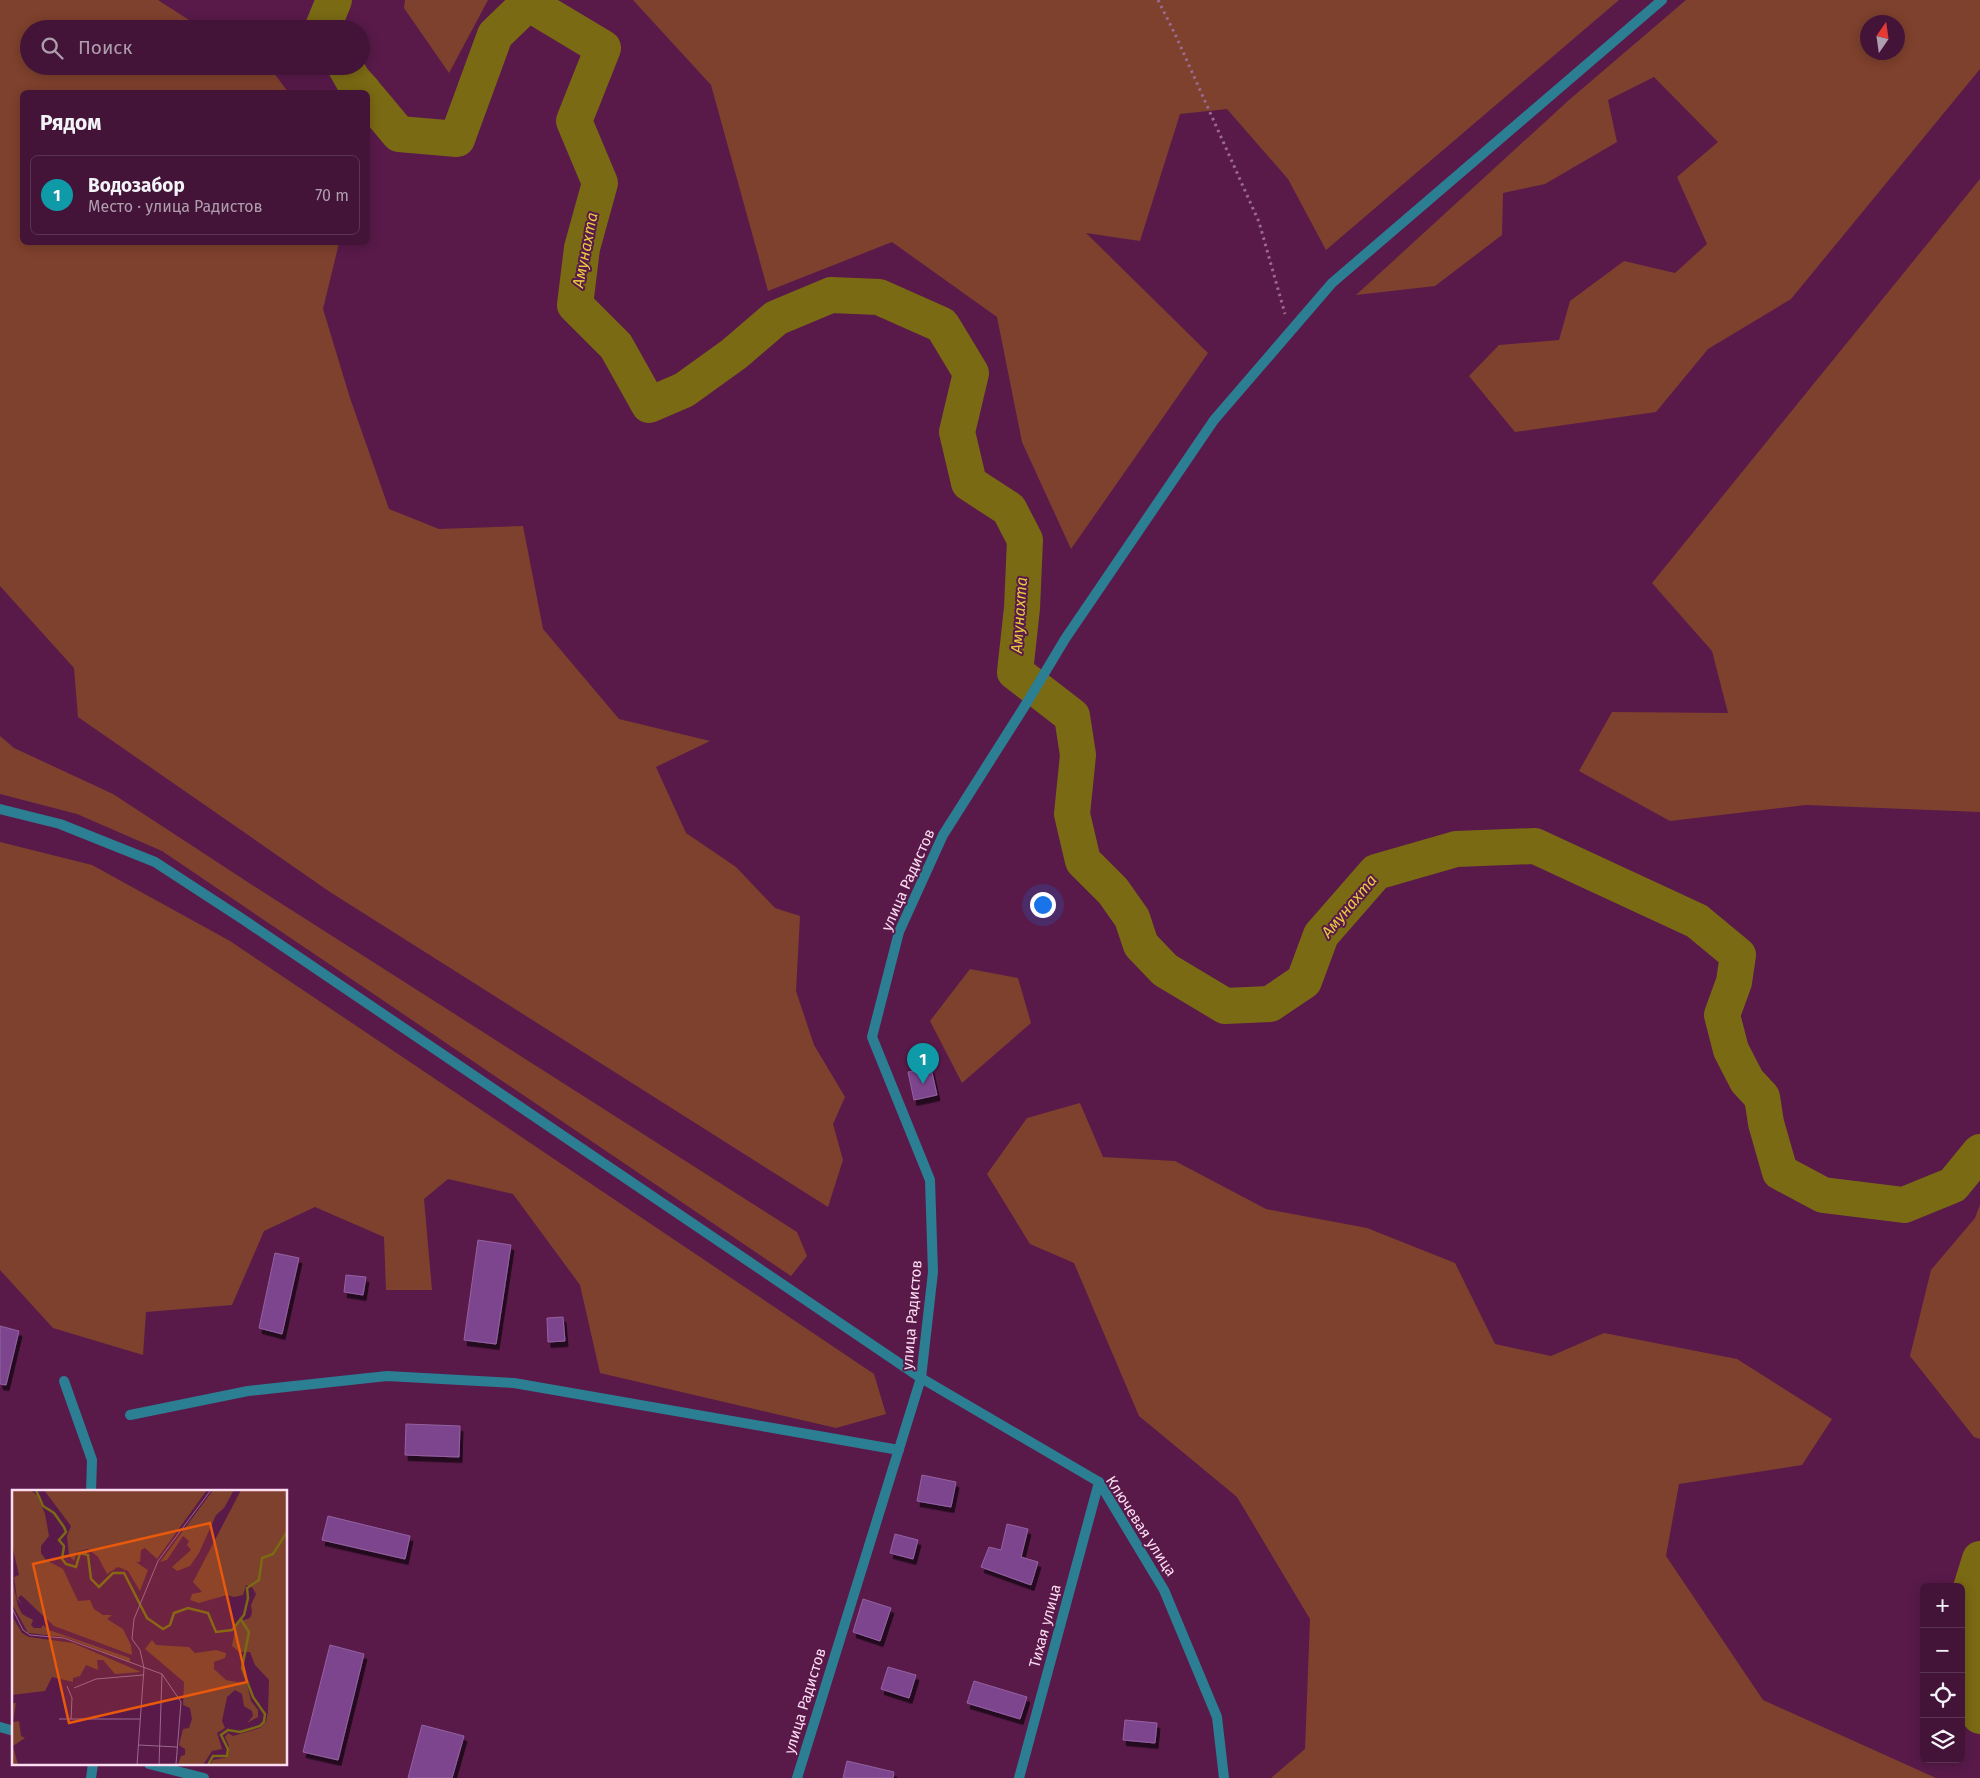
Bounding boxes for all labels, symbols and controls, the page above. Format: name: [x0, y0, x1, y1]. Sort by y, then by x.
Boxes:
north arrow: [1860, 15, 1905, 60]
search box: [20, 20, 370, 75]
icon: search: [38, 34, 66, 62]
text: Поиск: [78, 36, 132, 59]
text: Рядом: [40, 110, 101, 136]
text: Водозабор: [88, 174, 185, 197]
text: 1: [53, 186, 61, 205]
text: 70 m: [315, 186, 349, 205]
text: Место · улица Радистов: [88, 197, 263, 216]
water label: Амунахта: [568, 211, 602, 290]
water label: Амунахта: [1007, 576, 1031, 655]
street label: улица Радистов: [877, 826, 939, 934]
water label: Амунахта: [1317, 871, 1381, 942]
your location: [1030, 892, 1056, 918]
pin: 1: [907, 1043, 939, 1084]
street label: улица Радистов: [898, 1259, 926, 1371]
street label: Ключевая улица: [1102, 1472, 1180, 1580]
inset map: [12, 1490, 288, 1766]
street label: Тихая улица: [1025, 1582, 1065, 1670]
map controls: [1920, 1583, 1965, 1763]
button: +: [1920, 1583, 1965, 1628]
button: −: [1920, 1628, 1965, 1673]
street label: улица Радистов: [780, 1646, 830, 1756]
button: locate: [1920, 1673, 1965, 1718]
button: layers: [1920, 1718, 1965, 1763]

